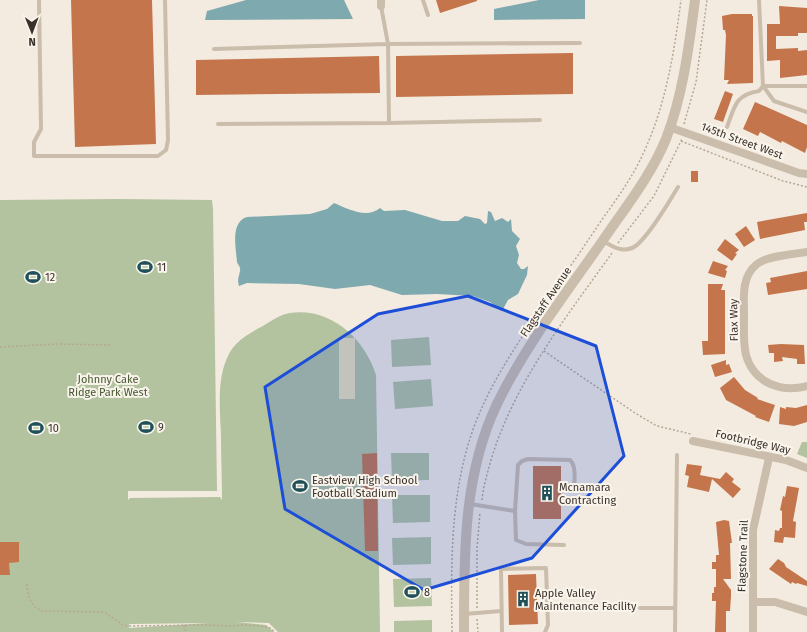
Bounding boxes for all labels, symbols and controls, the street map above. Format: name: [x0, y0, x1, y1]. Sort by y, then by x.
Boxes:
north arrow: [12, 12, 52, 52]
text: N: [28, 35, 36, 48]
street label: 145th Street West: [699, 120, 785, 162]
sports icon: 11: [136, 258, 154, 276]
place label: 11: [157, 261, 166, 274]
street label: Flagstaff Avenue: [518, 264, 574, 340]
sports icon: 12: [24, 268, 42, 286]
place label: 12: [45, 271, 55, 284]
street label: Flax Way: [727, 298, 741, 341]
park label: Johnny Cake Ridge Park West: [68, 373, 148, 399]
sports icon: 9: [137, 418, 155, 436]
sports icon: 10: [27, 419, 45, 437]
place label: 9: [158, 421, 164, 434]
place label: 10: [48, 422, 59, 435]
street label: Footbridge Way: [714, 427, 792, 457]
place label: Eastview High School Football Stadium: [312, 474, 417, 500]
sports icon: Eastview High School Football Stadium: [291, 477, 309, 495]
place label: Mcnamara Contracting: [559, 481, 616, 507]
building icon: Mcnamara Contracting: [538, 484, 556, 502]
street label: Flagstone Trail: [735, 520, 751, 592]
sports icon: 8: [403, 583, 421, 601]
place label: 8: [424, 586, 430, 599]
place label: Apple Valley Maintenance Facility: [535, 587, 637, 613]
building icon: Apple Valley Maintenance Facility: [514, 590, 532, 608]

